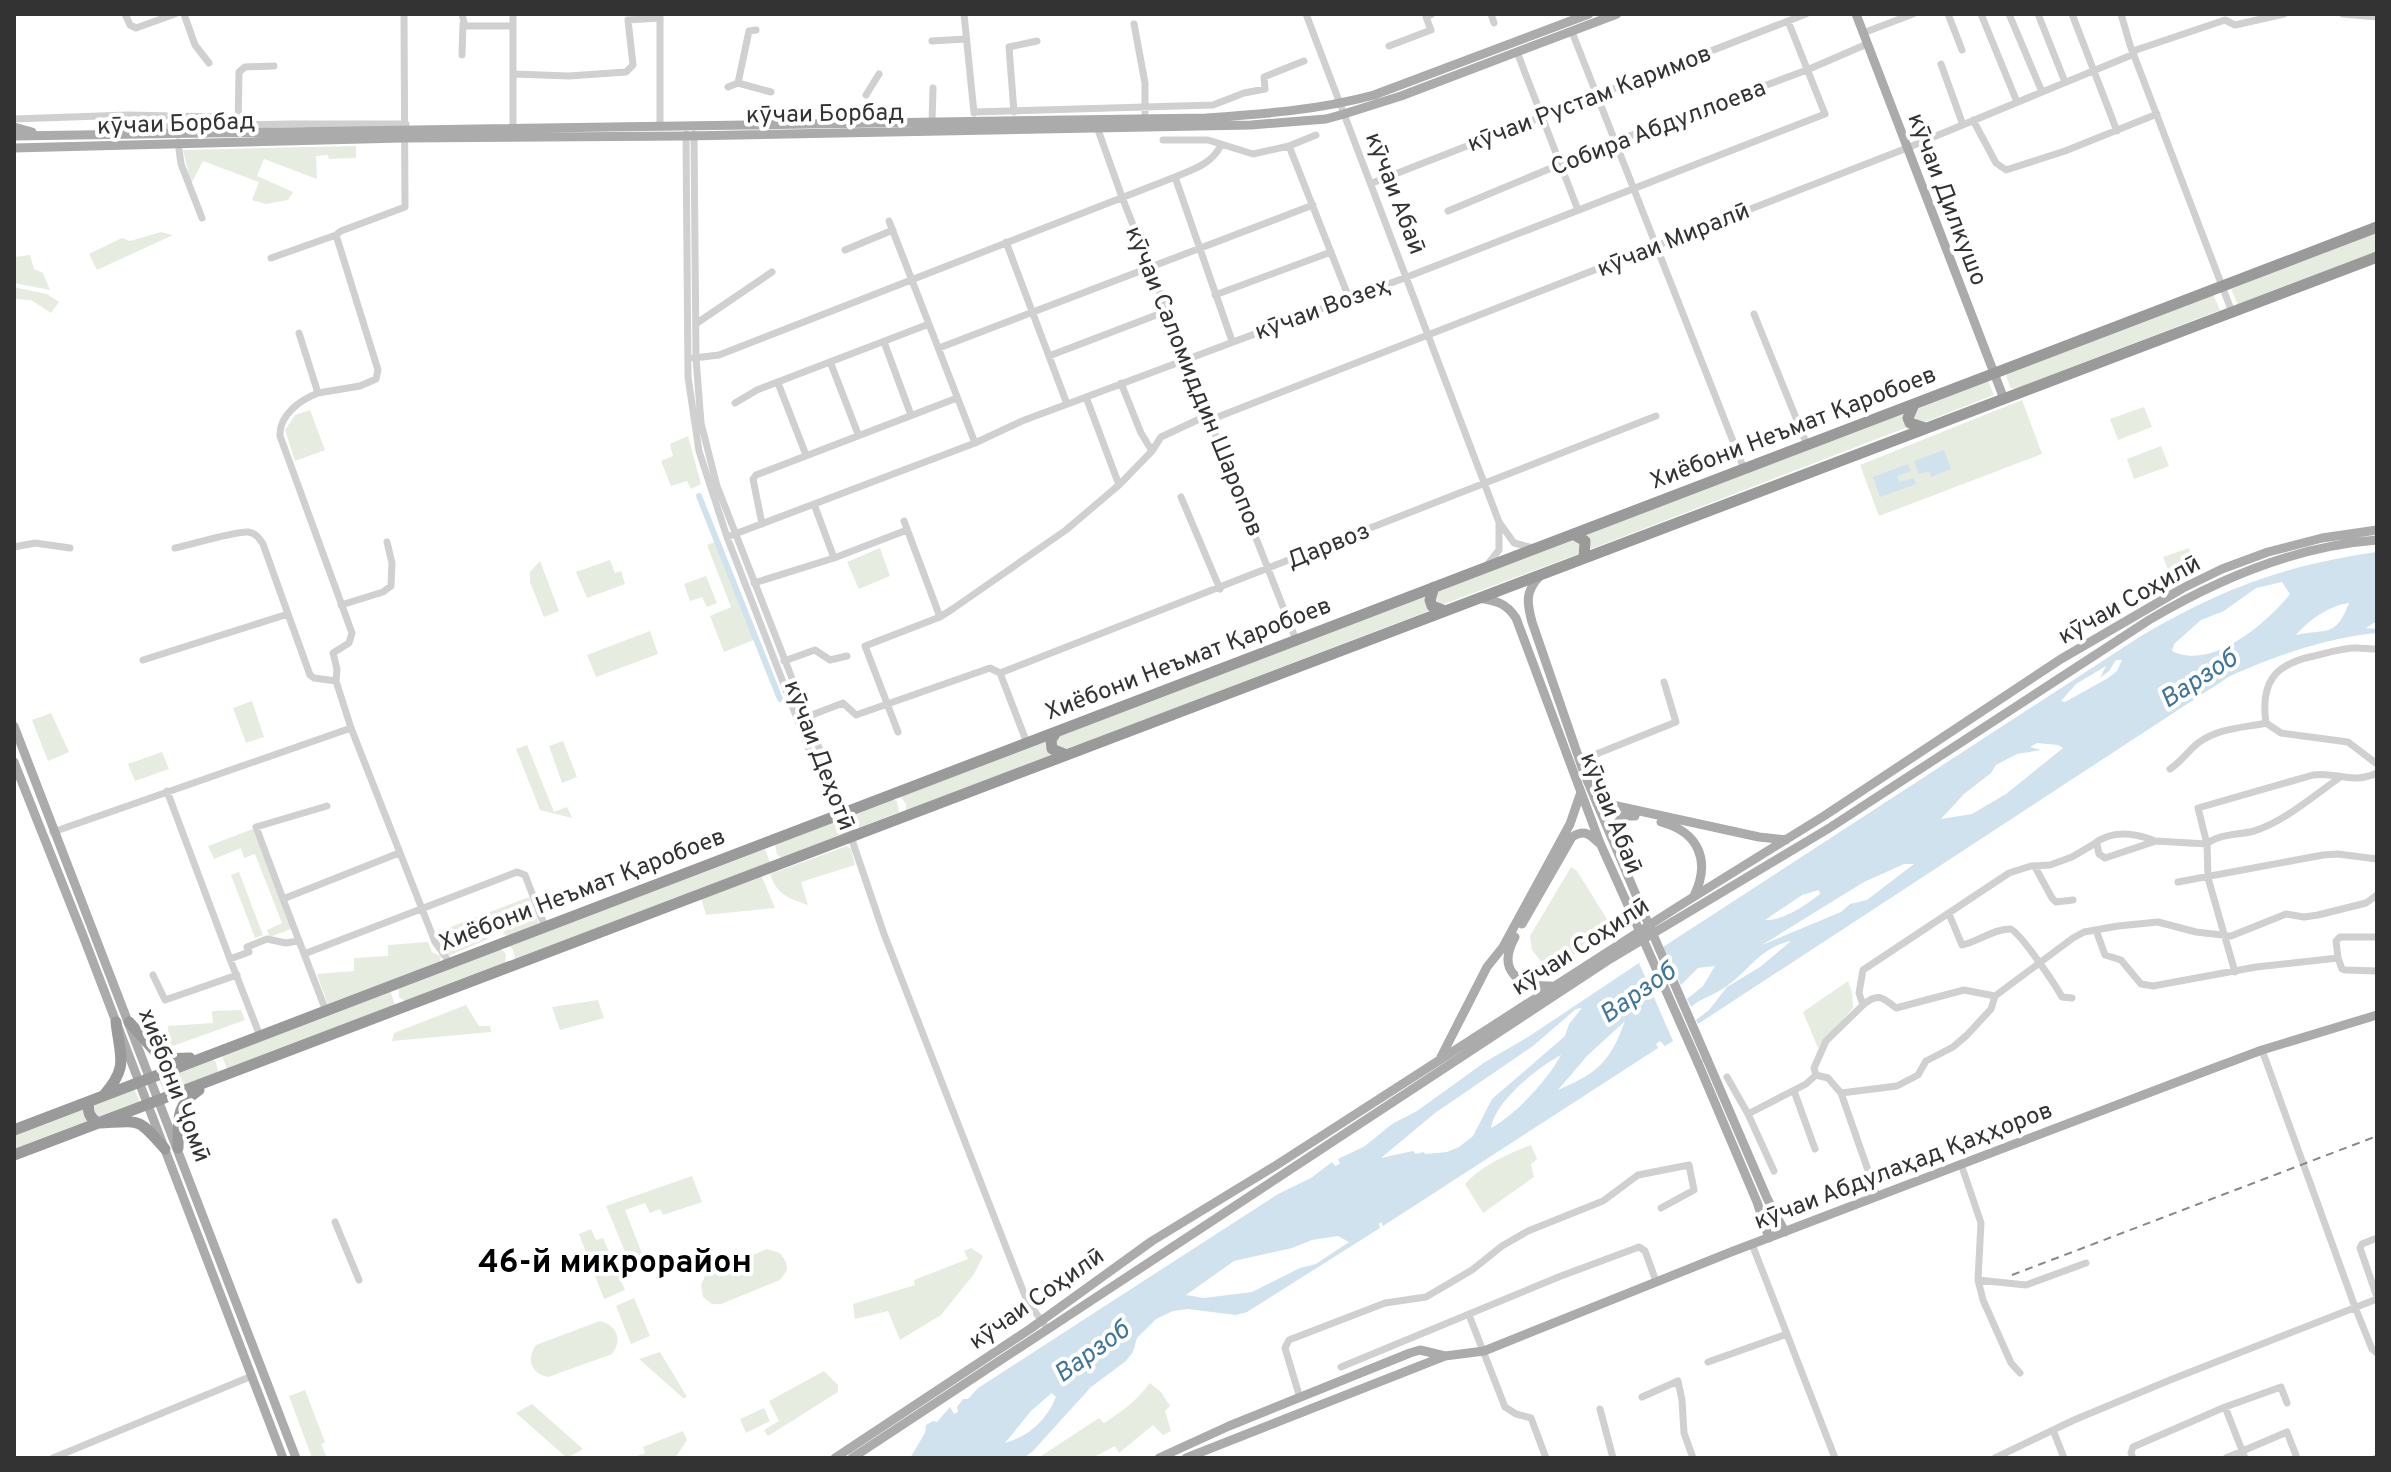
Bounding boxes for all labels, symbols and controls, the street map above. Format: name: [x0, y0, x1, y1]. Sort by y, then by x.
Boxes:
street label: кӯчаи Рустам Каримов: [1463, 39, 1716, 160]
street label: Собира Абдуллоева: [1547, 74, 1771, 184]
street label: кӯчаи Борбад: [746, 99, 904, 131]
street label: кӯчаи Борбад: [96, 107, 256, 143]
street label: кӯчаи Дилкушо: [1899, 109, 1993, 290]
street label: кӯчаи Абаӣ: [1357, 128, 1431, 259]
street label: кӯчаи Миралӣ: [1593, 197, 1754, 285]
street label: кӯчаи Саломиддин Шаропов: [1117, 222, 1269, 541]
street label: кӯчаи Возеҳ: [1251, 272, 1394, 348]
street label: Хиёбони Неъмат Қаробоев: [1646, 360, 1941, 497]
street label: Дарвоз: [1283, 517, 1375, 577]
street label: кӯчаи Соҳилӣ: [2053, 549, 2207, 652]
street label: Хиёбони Неъмат Қаробоев: [1041, 591, 1336, 728]
water label: Варзоб: [2154, 642, 2246, 717]
street label: кӯчаи Деҳотӣ: [776, 676, 861, 835]
street label: кӯчаи Абаӣ: [1572, 749, 1648, 879]
street label: Хиёбони Неъмат Қаробоев: [435, 822, 730, 959]
street label: кӯчаи Соҳилӣ: [1506, 892, 1656, 1003]
water label: Варзоб: [1594, 955, 1685, 1032]
street label: хиёбони Ҷомӣ: [130, 1005, 216, 1167]
street label: кӯчаи Абдулаҳад Қаҳҳоров: [1750, 1096, 2057, 1238]
street label: кӯчаи Соҳилӣ: [964, 1242, 1111, 1357]
district label: 46-й микрорайон: [478, 1244, 752, 1284]
water label: Варзоб: [1048, 1313, 1138, 1392]

